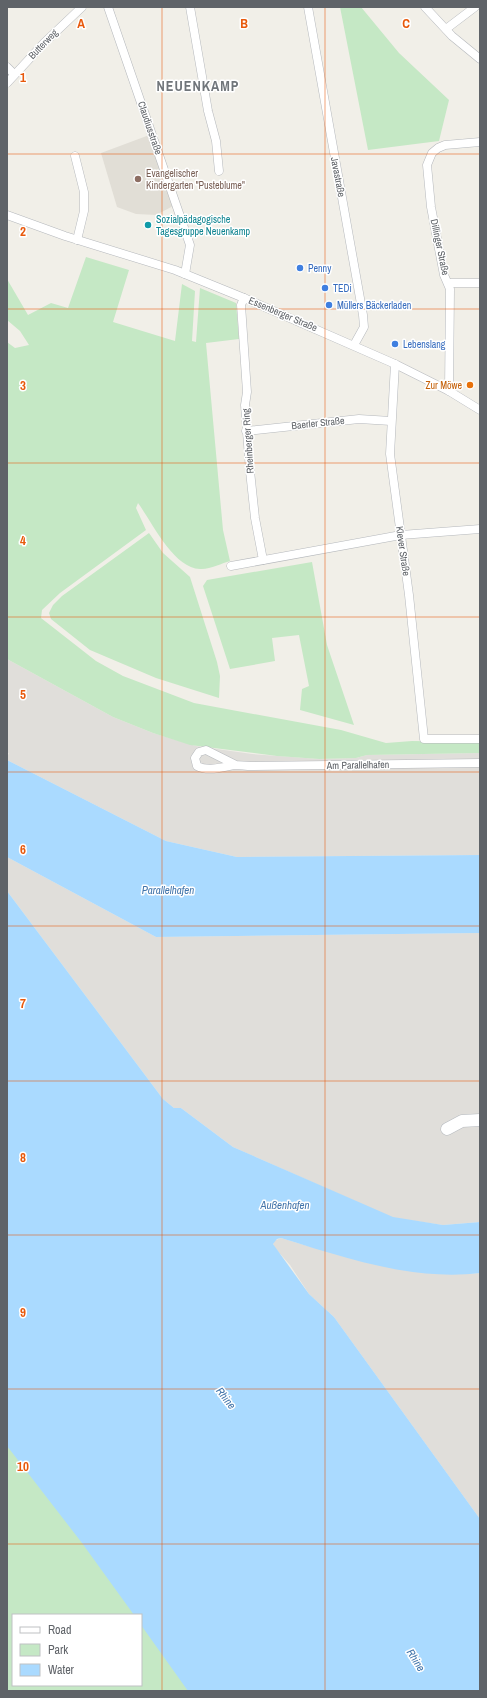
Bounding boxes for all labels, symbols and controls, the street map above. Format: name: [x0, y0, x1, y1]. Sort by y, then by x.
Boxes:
text: A: [77, 15, 85, 32]
text: B: [240, 15, 248, 32]
text: C: [402, 15, 410, 32]
street label: Butterweg: [26, 26, 61, 62]
text: 1: [20, 69, 26, 86]
district label: NEUENKAMP: [157, 77, 239, 95]
street label: Claudiusstraße: [135, 100, 165, 157]
street label: Javastraße: [328, 156, 348, 199]
place label: Evangelischer Kindergarten "Pusteblume": [146, 167, 245, 192]
marker: Evangelischer Kindergarten "Pusteblume": [133, 174, 143, 184]
place label: Sozialpädagogische Tagesgruppe Neuenkamp: [156, 213, 250, 238]
street label: Dillinger Straße: [428, 218, 452, 277]
marker: Sozialpädagogische Tagesgruppe Neuenkamp: [143, 220, 153, 230]
text: 2: [20, 223, 26, 240]
place label: Penny: [308, 262, 332, 275]
marker: Penny: [295, 263, 305, 273]
place label: TEDi: [333, 282, 352, 295]
marker: TEDi: [320, 283, 330, 293]
street label: Essenberger Straße: [247, 294, 320, 334]
place label: Müllers Bäckerladen: [337, 299, 411, 312]
marker: Müllers Bäckerladen: [324, 300, 334, 310]
place label: Lebenslang: [403, 338, 446, 351]
marker: Lebenslang: [390, 339, 400, 349]
text: 3: [20, 377, 26, 394]
place label: Zur Möwe: [426, 379, 462, 392]
marker: Zur Möwe: [465, 380, 475, 390]
street label: Rheinberger Ring: [239, 408, 257, 474]
street label: Baerler Straße: [291, 414, 346, 432]
street label: Klever Straße: [393, 525, 413, 577]
text: 4: [20, 532, 26, 549]
text: 5: [20, 686, 26, 703]
street label: Am Parallelhafen: [326, 758, 389, 772]
text: 6: [20, 841, 26, 858]
water label: Parallelhafen: [142, 883, 194, 897]
text: 7: [20, 995, 26, 1012]
text: 8: [20, 1149, 26, 1166]
water label: Außenhafen: [259, 1198, 310, 1212]
text: 9: [20, 1304, 26, 1321]
water label: Rhine: [213, 1384, 239, 1412]
text: 10: [17, 1458, 29, 1475]
legend: [12, 1614, 142, 1686]
text: Road: [48, 1622, 72, 1638]
text: Park: [48, 1642, 68, 1658]
water label: Rhine: [404, 1646, 428, 1674]
text: Water: [48, 1662, 75, 1678]

